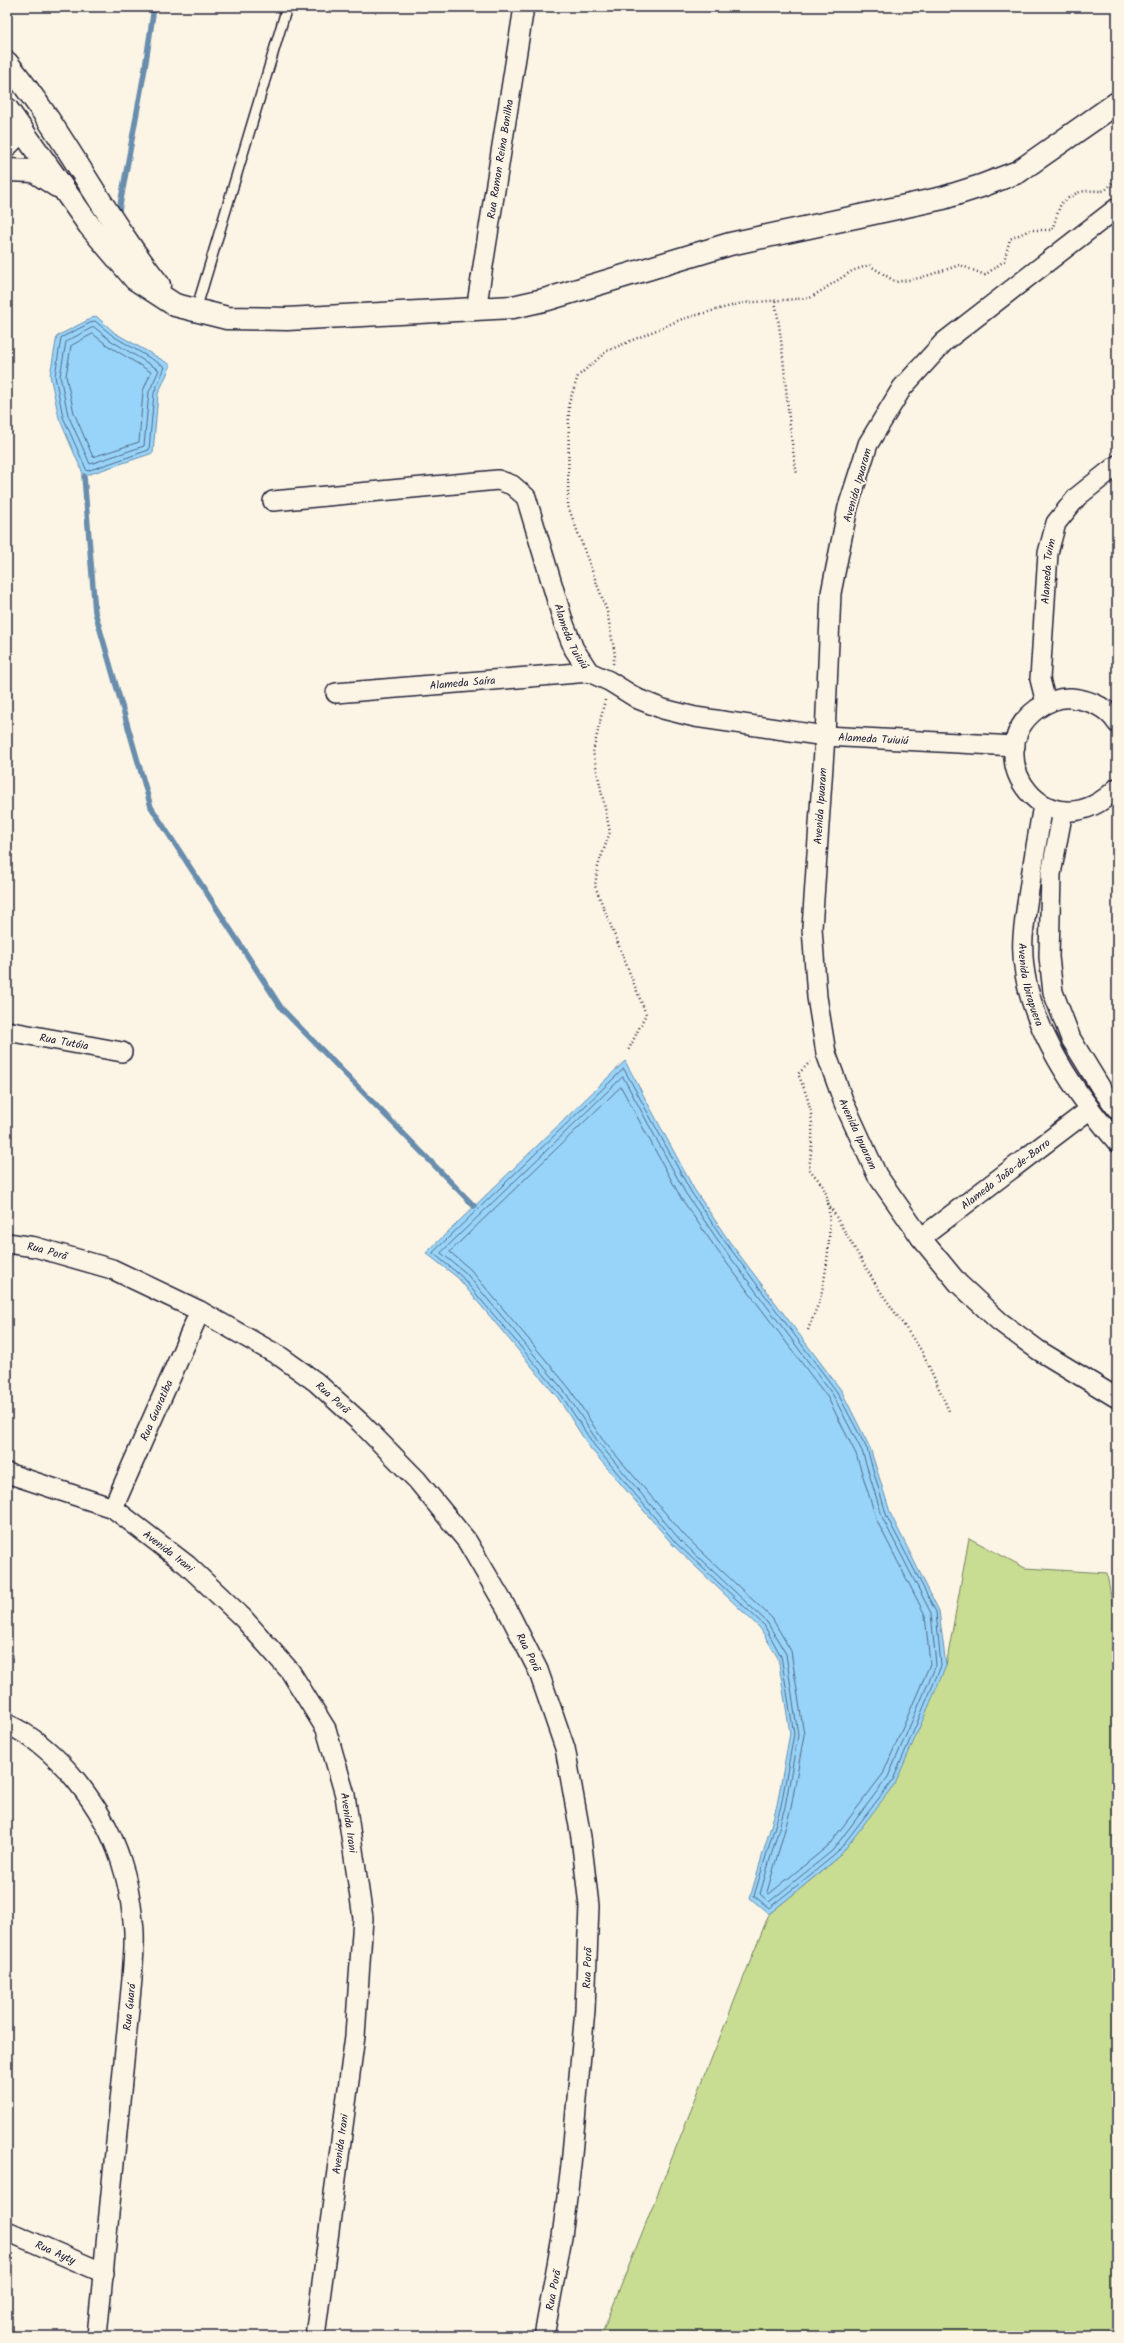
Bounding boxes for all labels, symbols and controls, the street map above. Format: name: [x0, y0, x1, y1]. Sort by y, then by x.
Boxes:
street label: Rua Ramon Reina Bonilha: [483, 98, 519, 220]
street label: Avenida Ipuaram: [839, 446, 877, 525]
street label: Alameda Tuim: [1037, 536, 1062, 605]
street label: Alameda Tuiuiú: [548, 602, 593, 674]
street label: Alameda Saíra: [429, 672, 496, 695]
street label: Alameda Tuiuiú: [838, 729, 910, 750]
street label: Avenida Ipuaram: [809, 767, 833, 845]
street label: Avenida Ibirapuera: [1013, 943, 1048, 1029]
street label: Rua Tutóia: [38, 1029, 90, 1056]
street label: Avenida Ipuaram: [833, 1096, 882, 1173]
street label: Alameda João-de-Barro: [957, 1134, 1055, 1215]
street label: Rua Porã: [26, 1238, 71, 1266]
street label: Rua Guaratiba: [136, 1377, 179, 1444]
street label: Rua Porã: [311, 1378, 355, 1420]
street label: Avenida Irani: [139, 1526, 198, 1578]
street label: Rua Porã: [511, 1630, 546, 1677]
street label: Avenida Irani: [335, 1792, 361, 1855]
street label: Rua Porã: [578, 1945, 598, 1989]
street label: Rua Guará: [119, 1981, 142, 2032]
street label: Avenida Irani: [328, 2113, 354, 2175]
street label: Rua Ayty: [32, 2236, 79, 2270]
street label: Rua Porã: [541, 2267, 567, 2312]

